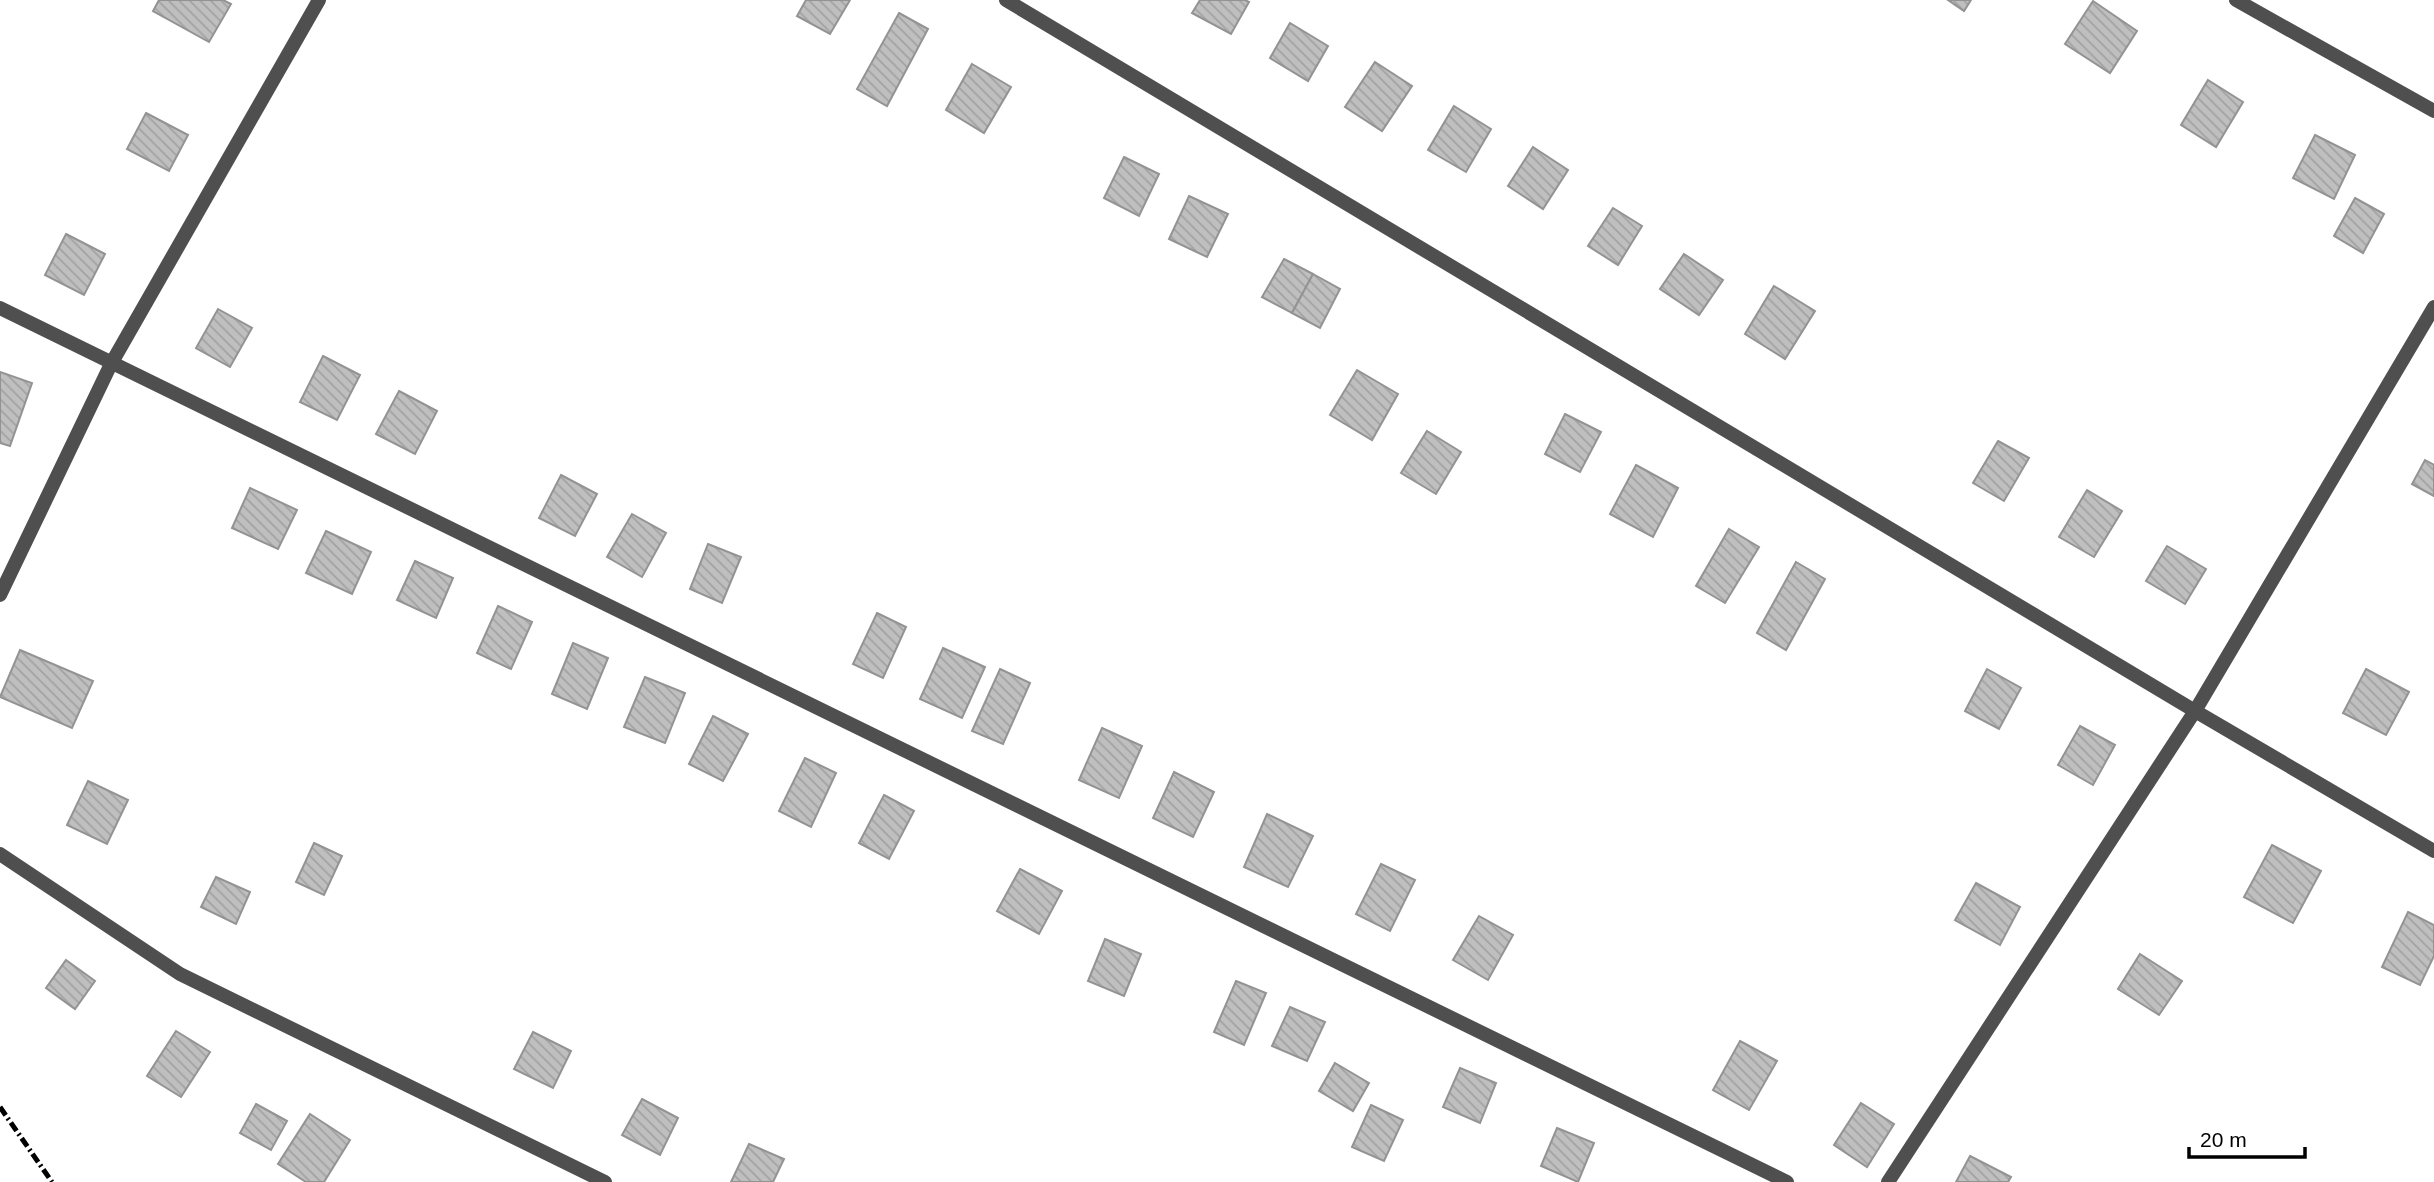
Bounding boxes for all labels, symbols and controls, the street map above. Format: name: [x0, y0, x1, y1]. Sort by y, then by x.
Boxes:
scale bar: [2189, 1116, 2304, 1160]
text: 20 m: [2200, 1128, 2247, 1151]

